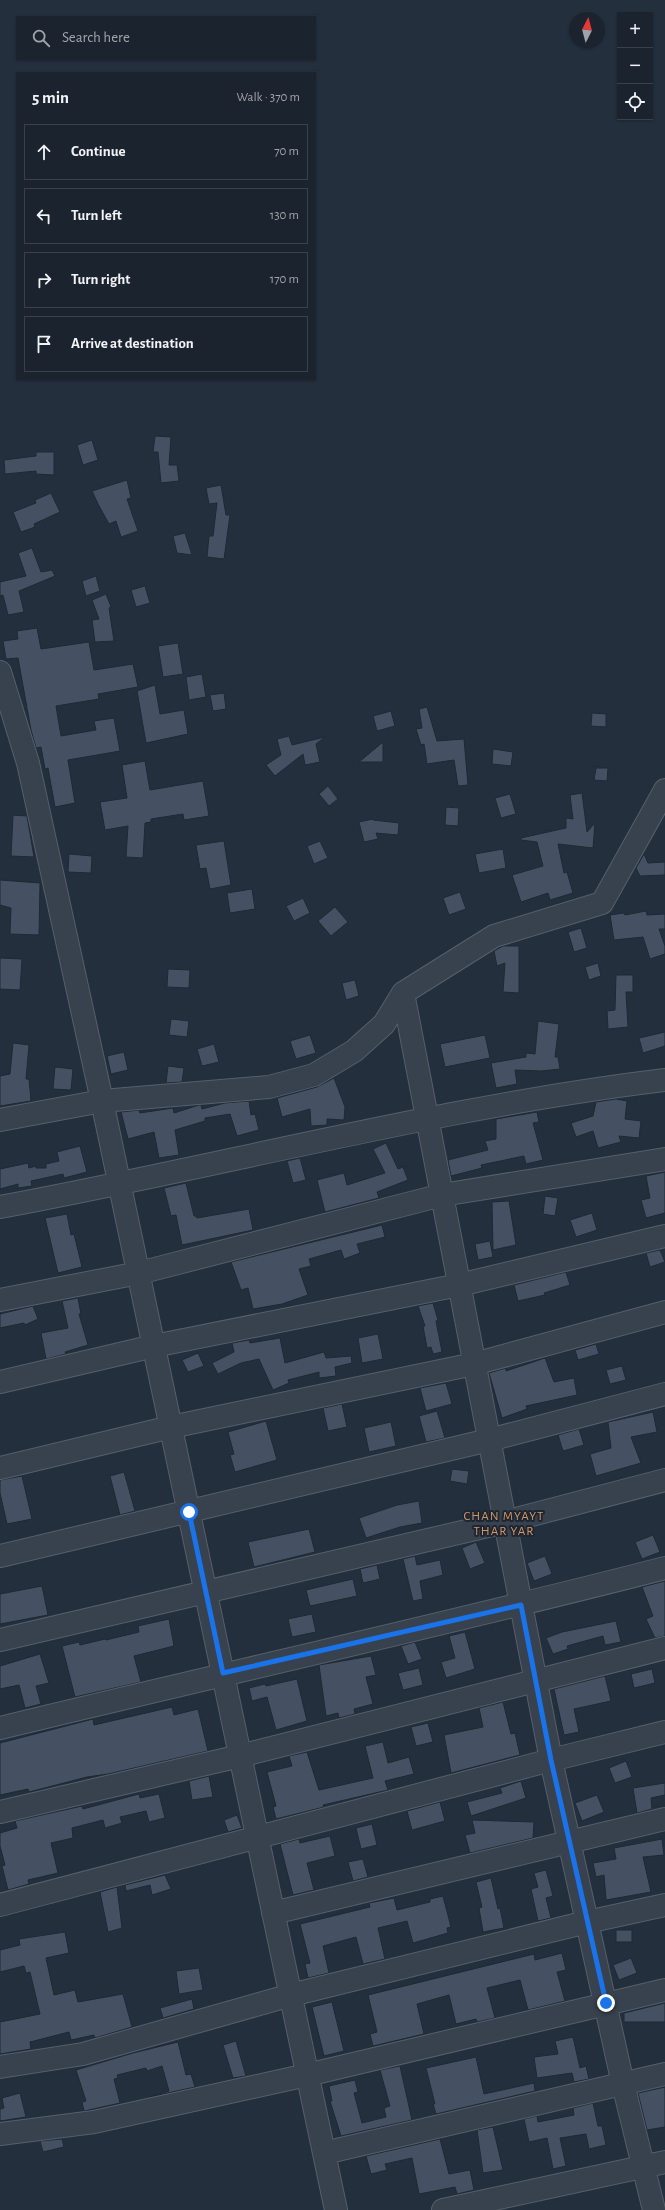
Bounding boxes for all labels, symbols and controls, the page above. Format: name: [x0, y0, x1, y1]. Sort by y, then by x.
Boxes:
north arrow: [569, 12, 605, 48]
map controls: [617, 12, 653, 120]
button: +: [617, 12, 653, 48]
search box: [16, 16, 316, 60]
icon: search: [30, 27, 52, 49]
text: Search here: [62, 30, 130, 45]
button: −: [617, 48, 653, 84]
button: locate: [617, 84, 653, 120]
text: 5 min: [32, 89, 69, 106]
text: Walk · 370 m: [236, 91, 300, 104]
icon: ahead: [33, 141, 55, 163]
text: Continue: [71, 144, 126, 159]
text: 70 m: [274, 145, 299, 158]
icon: left: [33, 205, 55, 227]
text: Turn left: [71, 208, 122, 223]
text: 130 m: [270, 209, 299, 222]
icon: right: [33, 269, 55, 291]
text: Turn right: [71, 272, 130, 287]
text: 170 m: [270, 273, 299, 286]
icon: arrive: [33, 333, 55, 355]
text: Arrive at destination: [71, 336, 194, 351]
route start: [180, 1503, 198, 1521]
district label: CHAN MYAYT THAR YAR: [464, 1510, 544, 1538]
route end: [597, 1994, 615, 2012]

